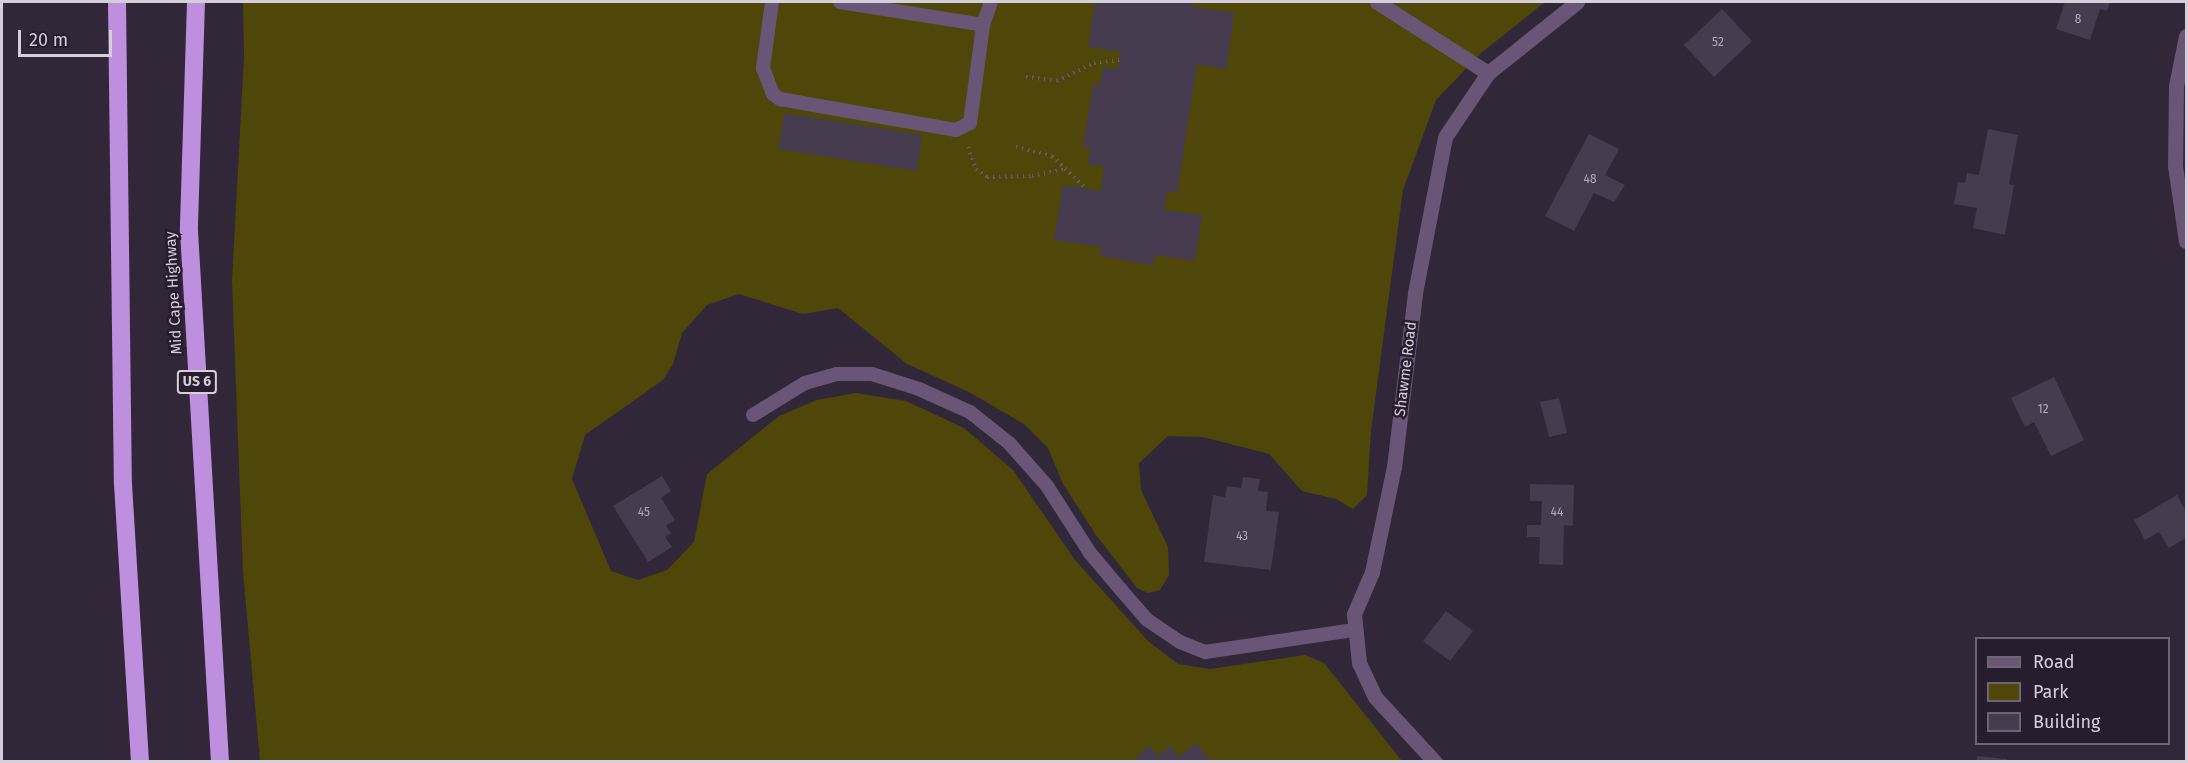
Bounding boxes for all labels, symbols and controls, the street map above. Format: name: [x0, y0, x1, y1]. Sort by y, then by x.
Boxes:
house number: 8: [2075, 13, 2081, 27]
scale bar: [21, 18, 116, 56]
text: 20 m: [29, 29, 68, 51]
house number: 52: [1712, 36, 1724, 50]
house number: 48: [1584, 173, 1596, 187]
street label: Mid Cape Highway: [162, 231, 186, 355]
street label: Shawme Road: [1391, 321, 1421, 417]
road number: US 6: [176, 371, 218, 393]
house number: 12: [2037, 403, 2049, 417]
house number: 45: [638, 506, 650, 520]
house number: 44: [1551, 506, 1563, 520]
house number: 43: [1236, 530, 1248, 544]
legend: [1975, 637, 2170, 745]
text: Road: [2033, 651, 2075, 673]
text: Park: [2033, 681, 2068, 703]
text: Building: [2033, 711, 2100, 733]

